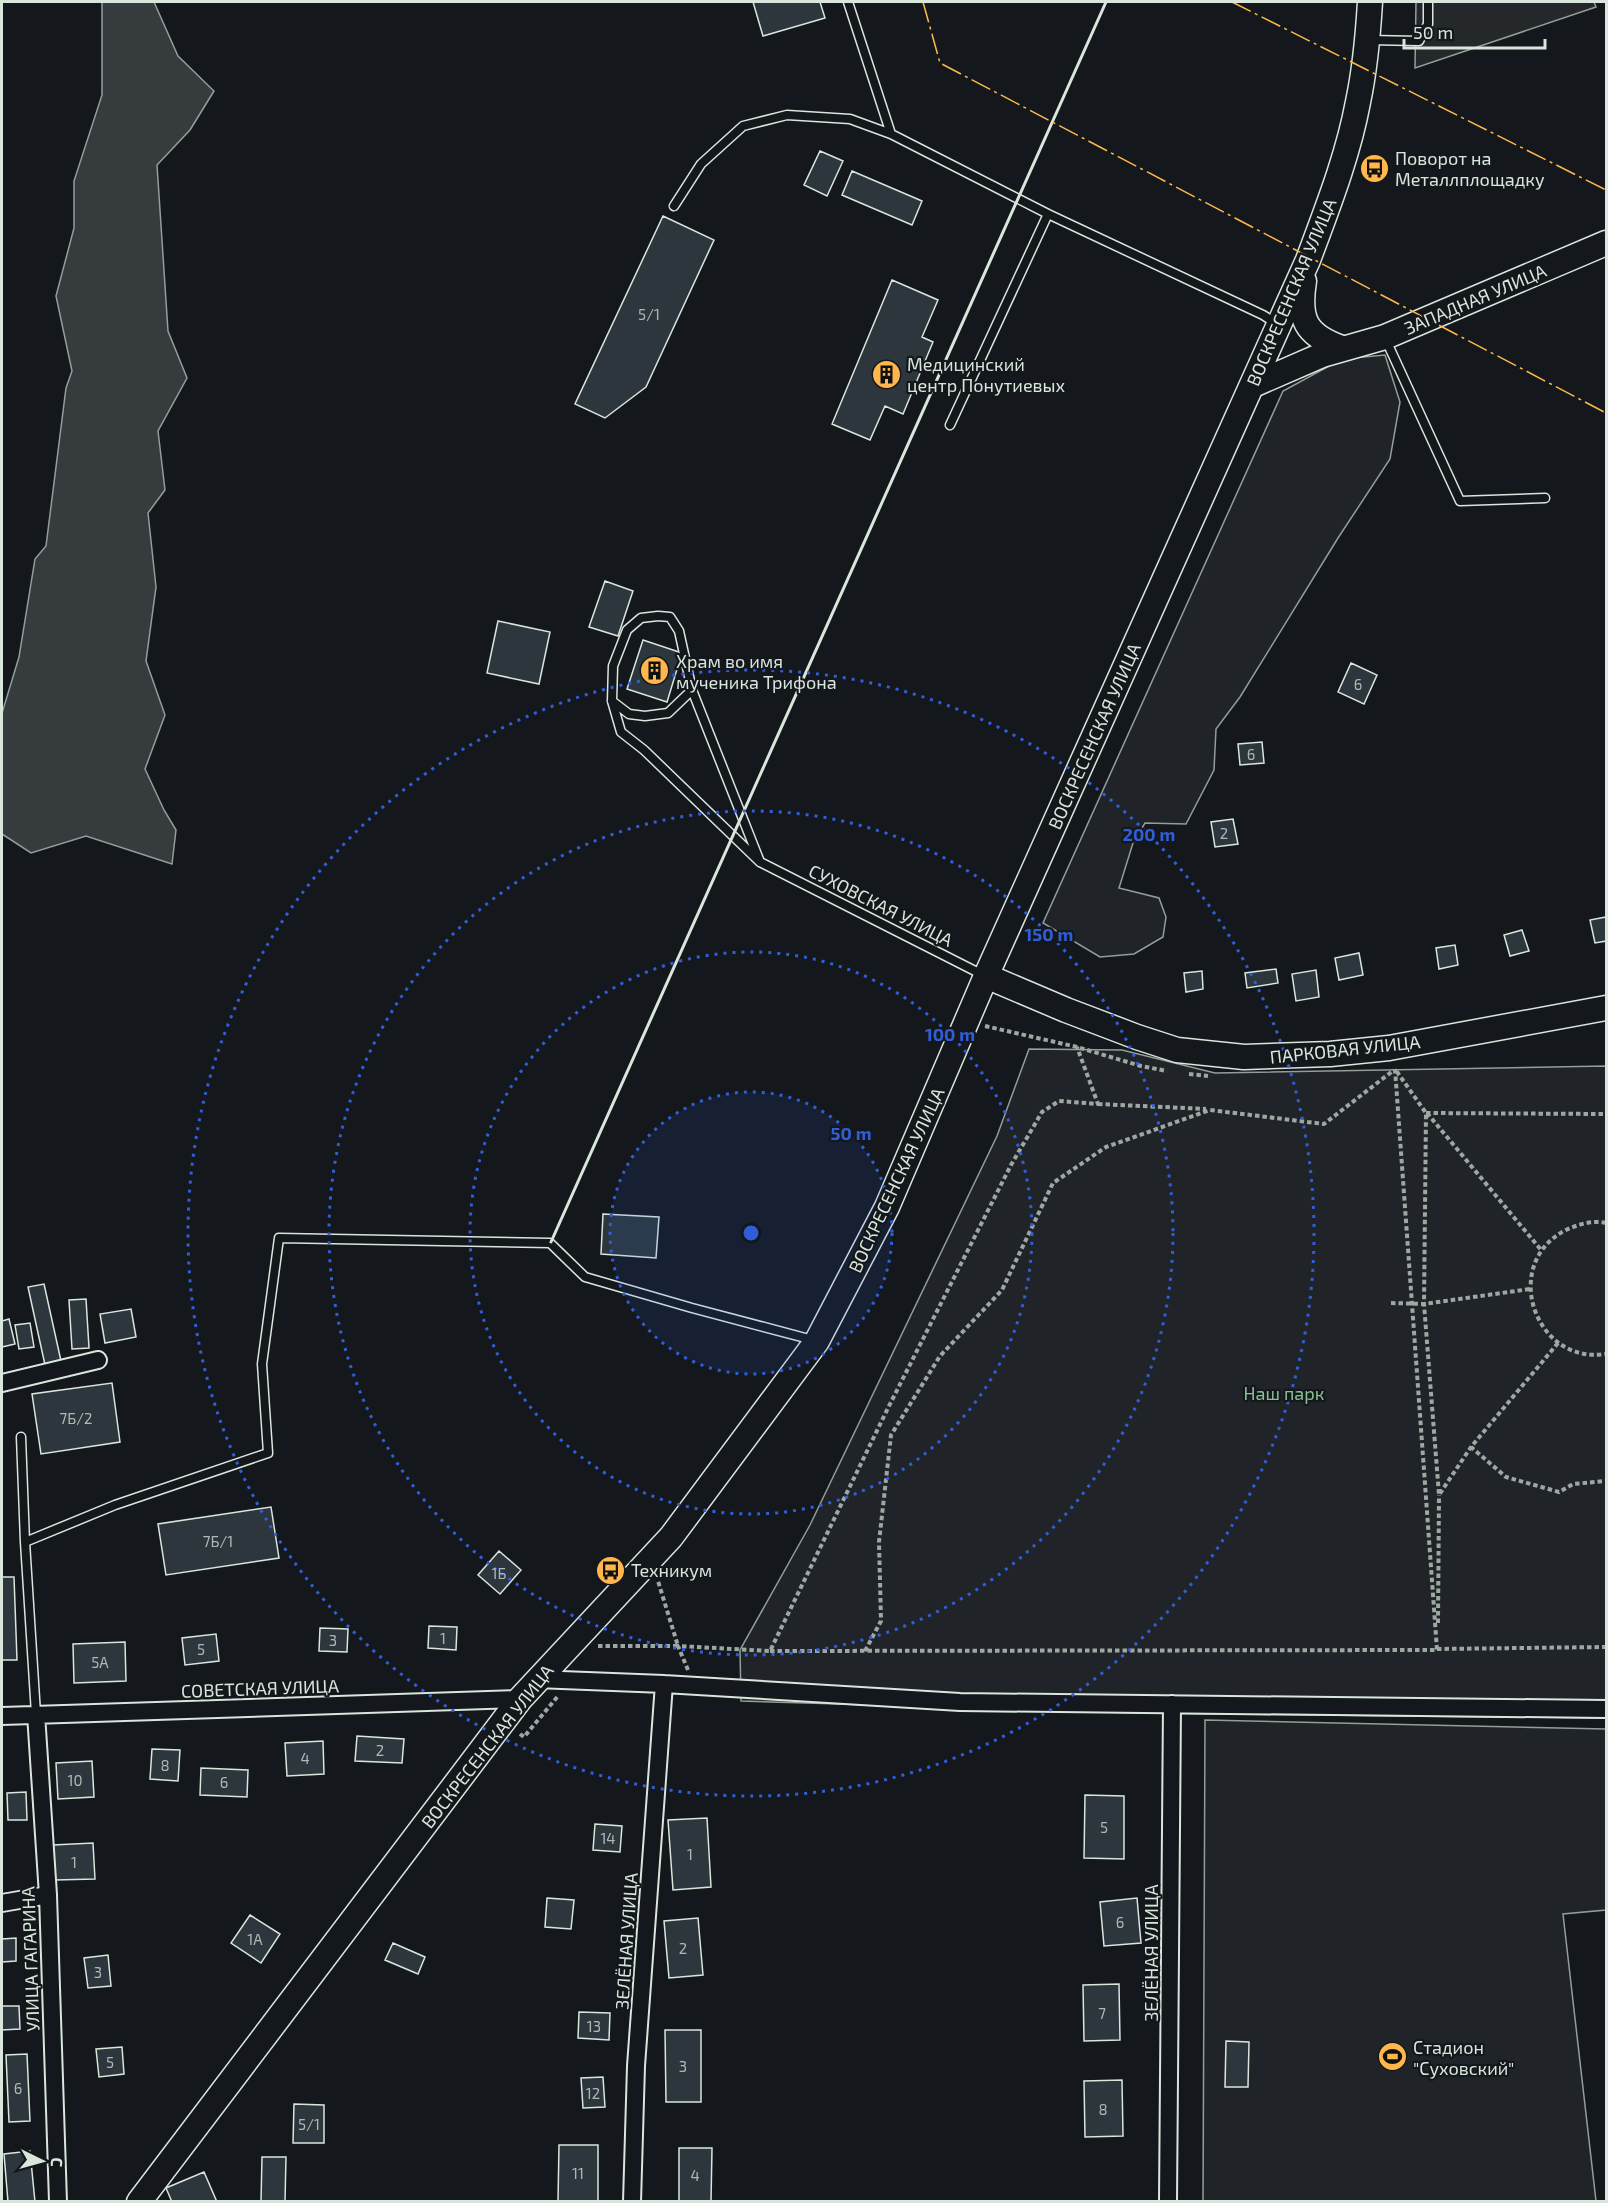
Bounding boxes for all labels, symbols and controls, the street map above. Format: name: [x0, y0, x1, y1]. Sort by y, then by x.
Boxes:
scale bar: [1404, 12, 1545, 50]
text: 50 m: [1413, 21, 1453, 43]
place label: Поворот на Металлплощадку: [1395, 147, 1545, 190]
bus stop icon: Поворот на Металлплощадку: [1358, 152, 1390, 184]
street label: ВОСКРЕСЕНСКАЯ УЛИЦА: [1241, 194, 1341, 389]
street label: ЗАПАДНАЯ УЛИЦА: [1401, 259, 1550, 339]
house number: 5/1: [638, 305, 660, 323]
place label: Медицинский центр Понутиевых: [907, 353, 1066, 396]
building icon: Медицинский центр Понутиевых: [870, 358, 902, 390]
street label: ВОСКРЕСЕНСКАЯ УЛИЦА: [1043, 639, 1145, 833]
place label: Храм во имя мученика Трифона: [676, 650, 837, 693]
building icon: Храм во имя мученика Трифона: [639, 655, 671, 687]
house number: 6: [1354, 675, 1362, 693]
house number: 6: [1247, 745, 1255, 763]
text: 200 m: [1123, 823, 1175, 845]
house number: 2: [1220, 824, 1228, 842]
street label: СУХОВСКАЯ УЛИЦА: [805, 859, 957, 951]
text: 150 m: [1025, 923, 1073, 945]
text: 100 m: [925, 1023, 975, 1045]
street label: ПАРКОВАЯ УЛИЦА: [1269, 1030, 1422, 1068]
street label: ВОСКРЕСЕНСКАЯ УЛИЦА: [843, 1083, 949, 1276]
text: 50 m: [830, 1122, 872, 1144]
centre of rings: [741, 1223, 761, 1243]
park label: Наш парк: [1244, 1382, 1325, 1404]
house number: 7Б/2: [60, 1409, 92, 1427]
house number: 7Б/1: [203, 1532, 233, 1550]
bus stop icon: Техникум: [594, 1554, 626, 1586]
place label: Техникум: [631, 1559, 712, 1581]
house number: 1Б: [492, 1564, 506, 1582]
house number: 1: [440, 1629, 446, 1647]
house number: 3: [329, 1631, 337, 1649]
house number: 5: [197, 1640, 205, 1658]
house number: 5А: [91, 1653, 109, 1671]
street label: ВОСКРЕСЕНСКАЯ УЛИЦА: [416, 1659, 558, 1832]
street label: СОВЕТСКАЯ УЛИЦА: [181, 1674, 340, 1702]
house number: 2: [376, 1741, 384, 1759]
house number: 4: [300, 1749, 310, 1767]
house number: 8: [160, 1756, 170, 1774]
house number: 10: [67, 1771, 83, 1789]
house number: 6: [220, 1773, 228, 1791]
house number: 5: [1100, 1818, 1108, 1836]
house number: 14: [600, 1829, 616, 1847]
house number: 1: [687, 1845, 693, 1863]
house number: 1: [71, 1853, 77, 1871]
street label: ЗЕЛЁНАЯ УЛИЦА: [610, 1871, 642, 2010]
street label: ЗЕЛЁНАЯ УЛИЦА: [1140, 1884, 1162, 2022]
street label: УЛИЦА ГАГАРИНА: [16, 1885, 44, 2032]
house number: 6: [1116, 1913, 1124, 1931]
house number: 1А: [247, 1930, 263, 1948]
house number: 2: [679, 1939, 687, 1957]
house number: 3: [94, 1963, 102, 1981]
house number: 7: [1098, 2004, 1106, 2022]
house number: 13: [587, 2017, 601, 2035]
place label: Стадион "Суховский": [1413, 2036, 1514, 2079]
sports icon: Стадион "Суховский": [1376, 2041, 1408, 2073]
house number: 5: [106, 2053, 114, 2071]
house number: 3: [679, 2057, 687, 2075]
house number: 6: [14, 2079, 22, 2097]
house number: 12: [586, 2084, 600, 2102]
house number: 8: [1098, 2100, 1108, 2118]
house number: 5/1: [298, 2115, 320, 2133]
north arrow: [12, 2131, 72, 2191]
text: С: [48, 2157, 67, 2168]
house number: 11: [572, 2164, 584, 2182]
house number: 4: [690, 2166, 700, 2184]

